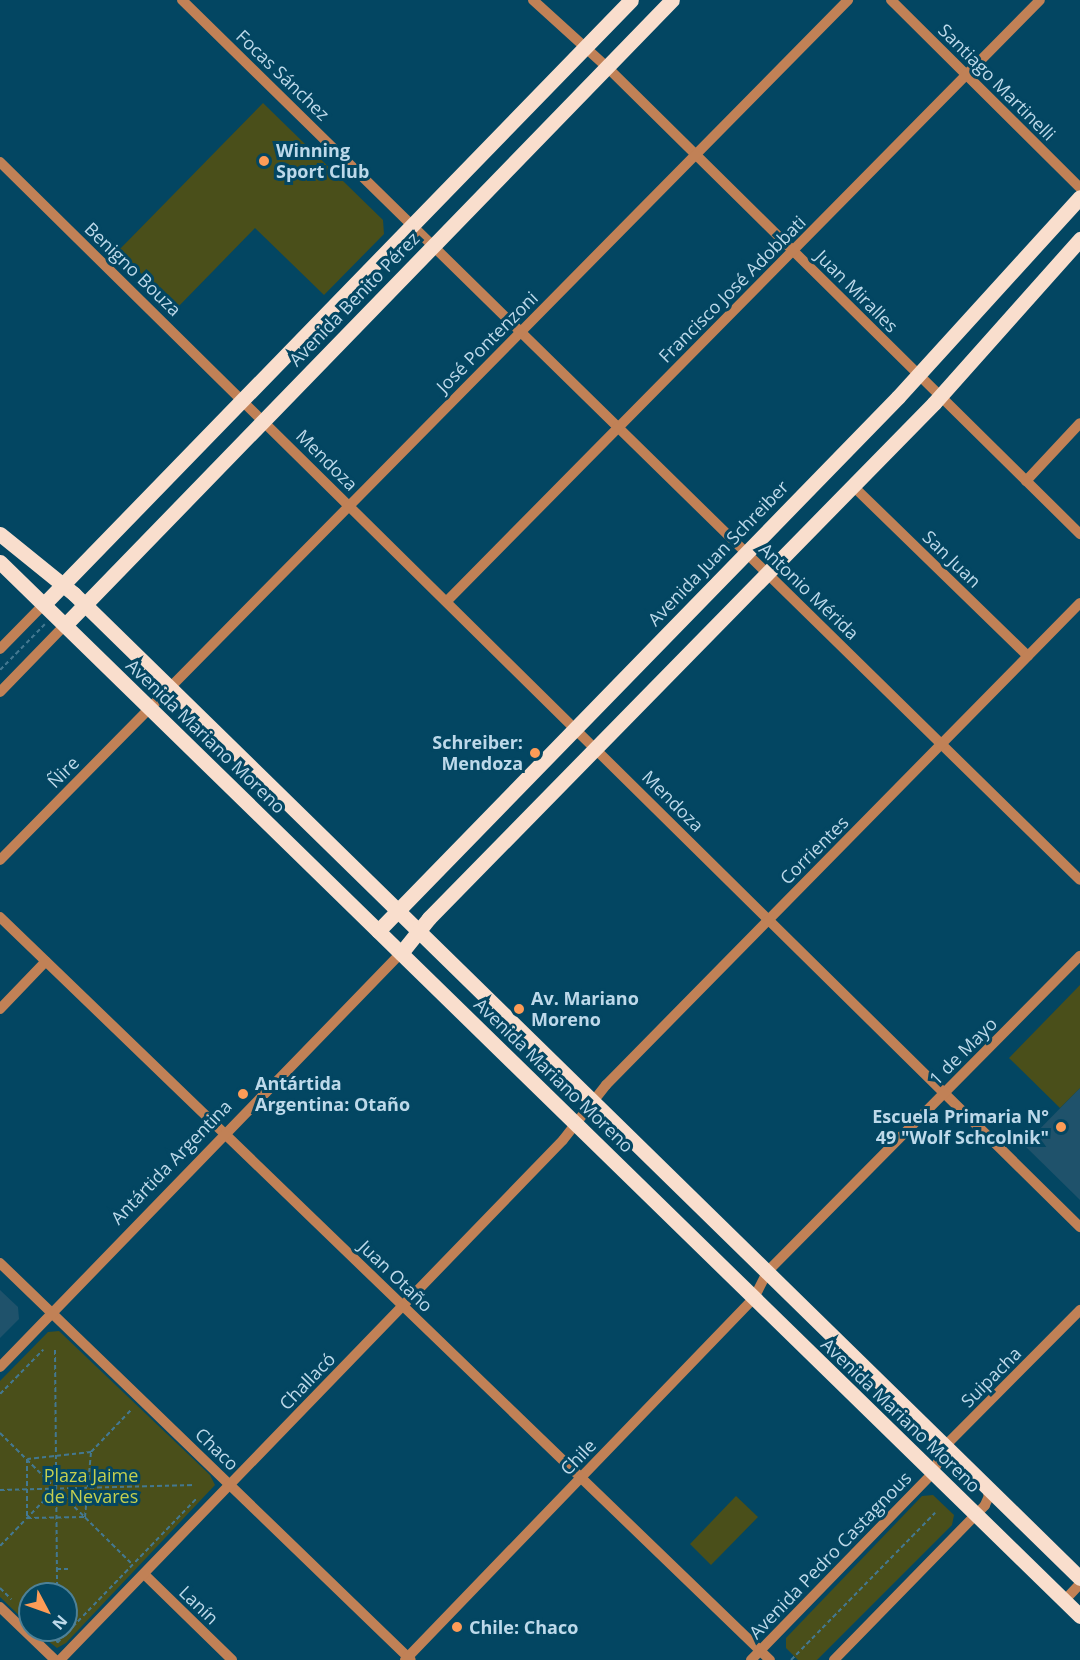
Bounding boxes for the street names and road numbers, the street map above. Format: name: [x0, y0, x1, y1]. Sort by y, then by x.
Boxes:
street label: Santiago Martinelli: [934, 19, 1060, 145]
street label: Focas Sánchez: [232, 25, 334, 125]
street label: Francisco José Adobbati: [654, 211, 810, 367]
street label: Benigno Bouza: [80, 218, 186, 320]
street label: Avenida Benito Pérez: [284, 228, 424, 370]
street label: Juan Miralles: [811, 245, 903, 337]
street label: José Pontenzoni: [432, 287, 542, 397]
street label: Mendoza: [292, 425, 362, 495]
street label: Avenida Juan Schreiber: [643, 476, 793, 630]
street label: San Juan: [918, 526, 986, 592]
street label: Antonio Mérida: [755, 538, 863, 644]
street label: Avenida Mariano Moreno: [122, 654, 290, 818]
street label: Ñire: [43, 752, 83, 792]
street label: Mendoza: [638, 766, 708, 836]
street label: Corrientes: [775, 811, 853, 889]
street label: Avenida Mariano Moreno: [470, 993, 638, 1157]
street label: 1 de Mayo: [925, 1013, 1001, 1089]
street label: Antártida Argentina: [106, 1095, 236, 1229]
street label: Juan Otaño: [355, 1236, 437, 1316]
street label: Avenida Mariano Moreno: [817, 1333, 985, 1497]
street label: Suipacha: [956, 1342, 1026, 1412]
street label: Challacó: [275, 1348, 339, 1414]
street label: Chaco: [191, 1423, 243, 1475]
street label: Chile: [556, 1435, 600, 1479]
street label: Avenida Pedro Castagnous: [744, 1467, 916, 1643]
street label: Lanín: [175, 1581, 223, 1629]

